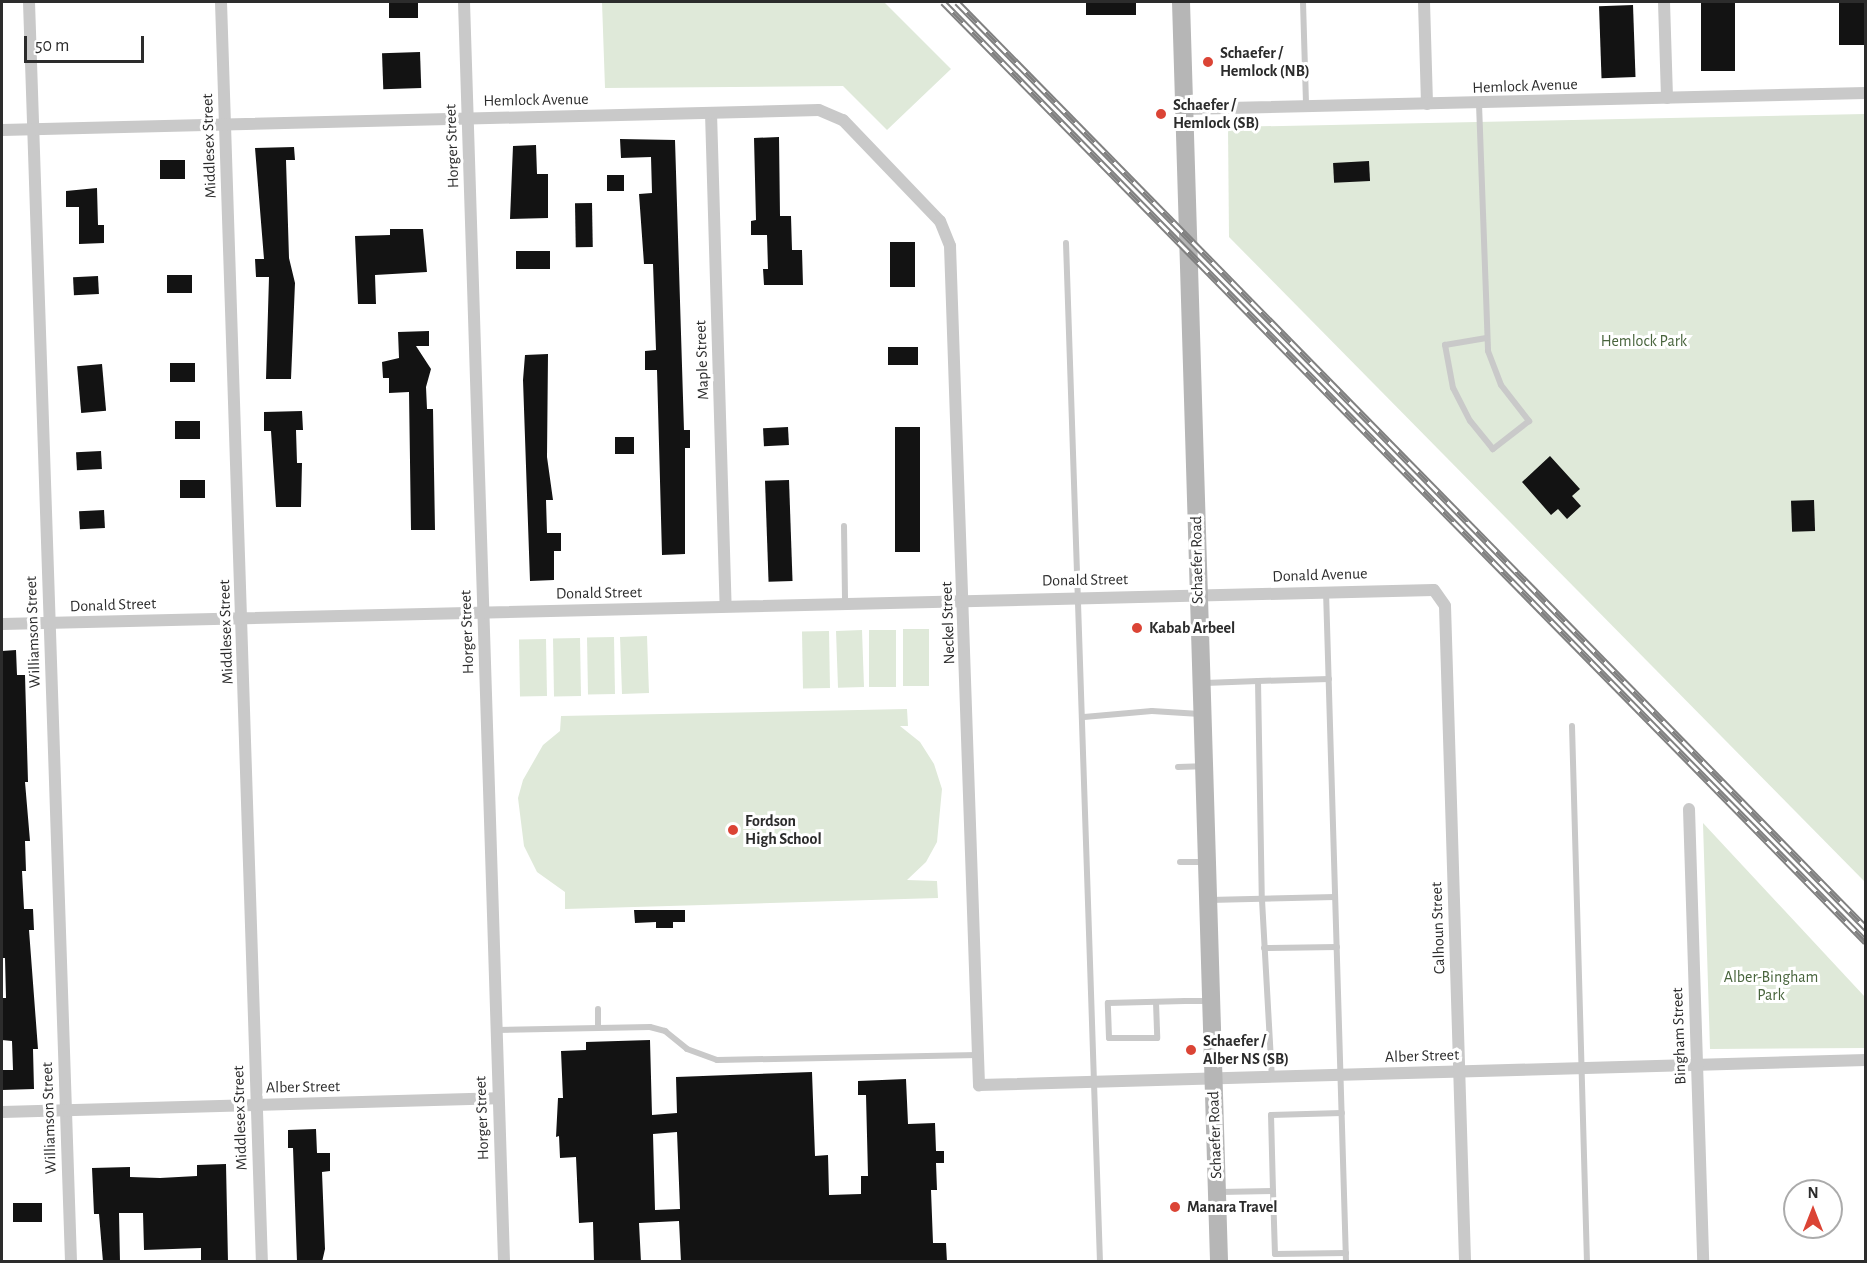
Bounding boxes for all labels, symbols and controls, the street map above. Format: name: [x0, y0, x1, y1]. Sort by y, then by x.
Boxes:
scale bar: [27, 24, 147, 62]
text: 50 m: [35, 37, 69, 55]
place label: Schaefer / Hemlock (NB): [1220, 43, 1310, 81]
marker: Schaefer / Hemlock (NB): [1201, 55, 1215, 69]
street label: Hemlock Avenue: [1472, 75, 1578, 97]
street label: Hemlock Avenue: [483, 89, 589, 111]
street label: Middlesex Street: [198, 93, 220, 199]
place label: Schaefer / Hemlock (SB): [1173, 95, 1260, 133]
street label: Horger Street: [441, 104, 463, 188]
marker: Schaefer / Hemlock (SB): [1154, 107, 1168, 121]
street label: Maple Street: [691, 320, 713, 400]
park label: Hemlock Park: [1601, 331, 1687, 351]
street label: Schaefer Road: [1187, 516, 1207, 604]
street label: Donald Avenue: [1272, 564, 1368, 586]
street label: Donald Street: [1042, 570, 1128, 590]
street label: Williamson Street: [21, 576, 45, 688]
street label: Middlesex Street: [215, 579, 237, 685]
street label: Neckel Street: [937, 581, 959, 665]
street label: Donald Street: [556, 583, 642, 603]
street label: Horger Street: [456, 590, 478, 674]
street label: Donald Street: [70, 594, 156, 616]
place label: Kabab Arbeel: [1149, 618, 1235, 638]
marker: Kabab Arbeel: [1130, 621, 1144, 635]
place label: Fordson High School: [745, 811, 822, 849]
marker: Fordson High School: [726, 823, 740, 837]
street label: Calhoun Street: [1427, 881, 1449, 975]
park label: Alber-Bingham Park: [1724, 967, 1818, 1005]
street label: Bingham Street: [1668, 987, 1690, 1085]
place label: Schaefer / Alber NS (SB): [1203, 1031, 1289, 1069]
marker: Schaefer / Alber NS (SB): [1184, 1043, 1198, 1057]
street label: Alber Street: [1385, 1045, 1459, 1067]
street label: Williamson Street: [37, 1062, 61, 1174]
street label: Middlesex Street: [229, 1065, 251, 1171]
street label: Horger Street: [471, 1076, 493, 1160]
street label: Alber Street: [266, 1077, 340, 1097]
street label: Schaefer Road: [1204, 1091, 1226, 1179]
north arrow: [1783, 1179, 1843, 1239]
text: N: [1807, 1185, 1819, 1201]
place label: Manara Travel: [1187, 1197, 1278, 1217]
marker: Manara Travel: [1168, 1200, 1182, 1214]

